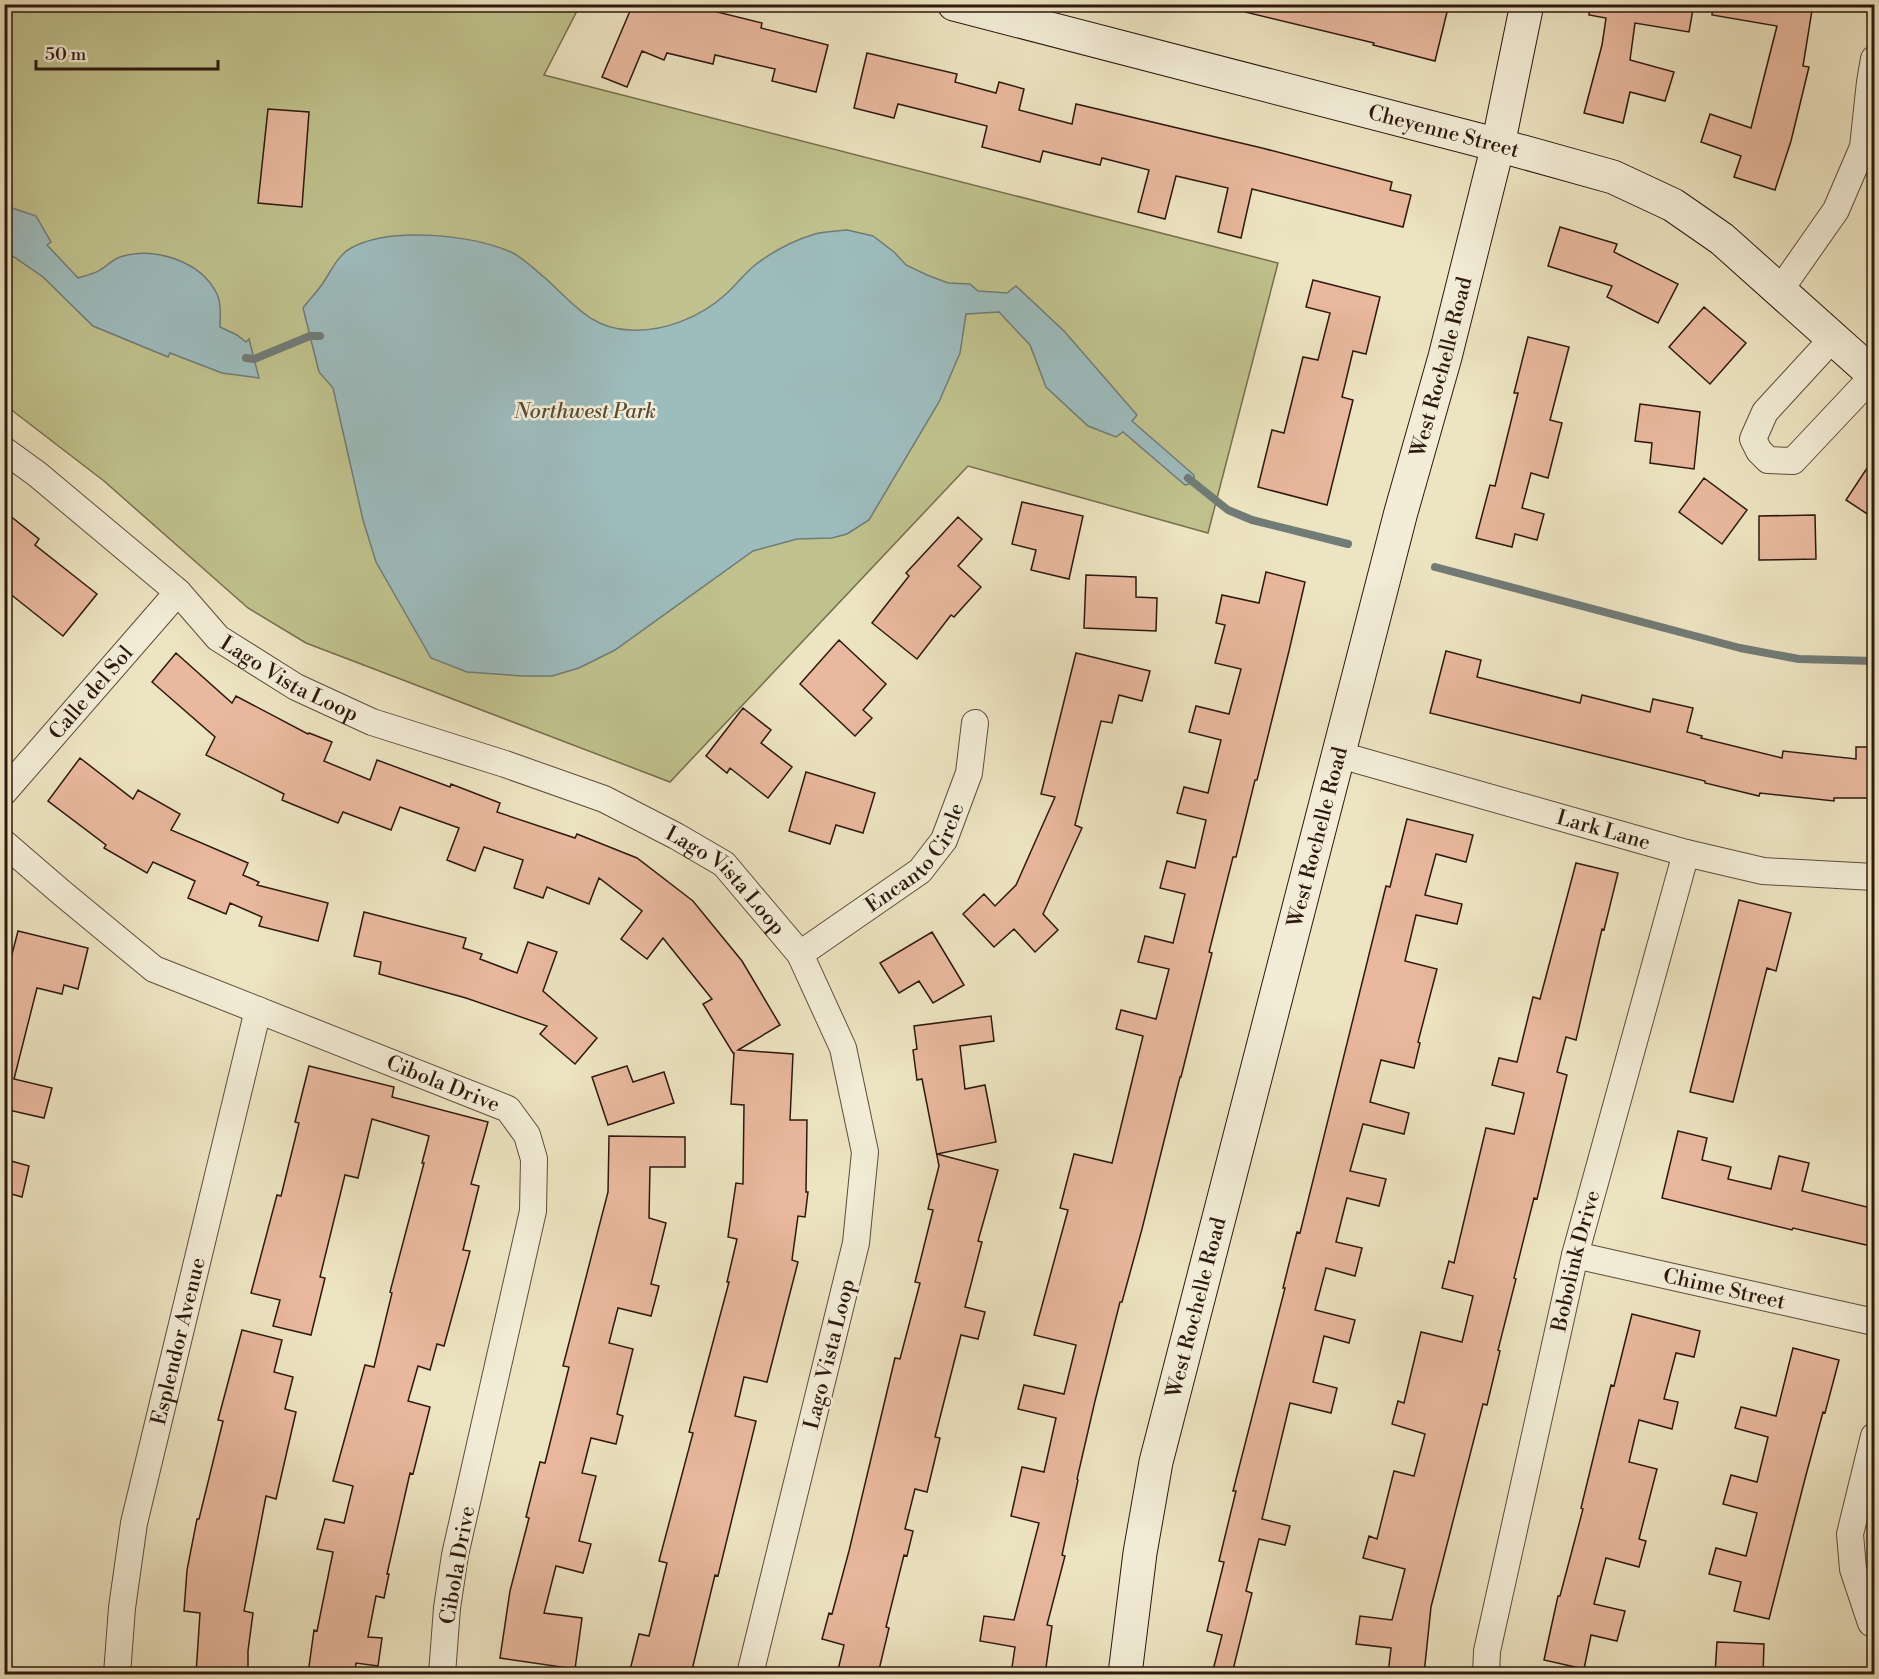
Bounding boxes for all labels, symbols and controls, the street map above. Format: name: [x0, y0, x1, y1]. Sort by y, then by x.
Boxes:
scale bar: [36, 33, 218, 71]
text: 50 m: [45, 43, 87, 66]
street label: Cheyenne Street: [1365, 100, 1523, 164]
street label: West Rochelle Road: [1405, 274, 1479, 461]
park label: Northwest Park: [513, 399, 656, 425]
street label: Lago Vista Loop: [215, 631, 362, 728]
street label: Calle del Sol: [44, 641, 139, 745]
street label: West Rochelle Road: [1282, 744, 1354, 931]
street label: Encanto Circle: [861, 800, 971, 919]
street label: Lark Lane: [1553, 805, 1653, 856]
street label: Lago Vista Loop: [661, 821, 790, 941]
street label: Cibola Drive: [382, 1050, 503, 1118]
street label: Bobolink Drive: [1546, 1187, 1606, 1335]
street label: West Rochelle Road: [1161, 1215, 1233, 1402]
street label: Esplendor Avenue: [146, 1255, 212, 1428]
street label: Chime Street: [1661, 1263, 1788, 1316]
street label: Lago Vista Loop: [799, 1276, 861, 1432]
street label: Cibola Drive: [435, 1504, 481, 1626]

